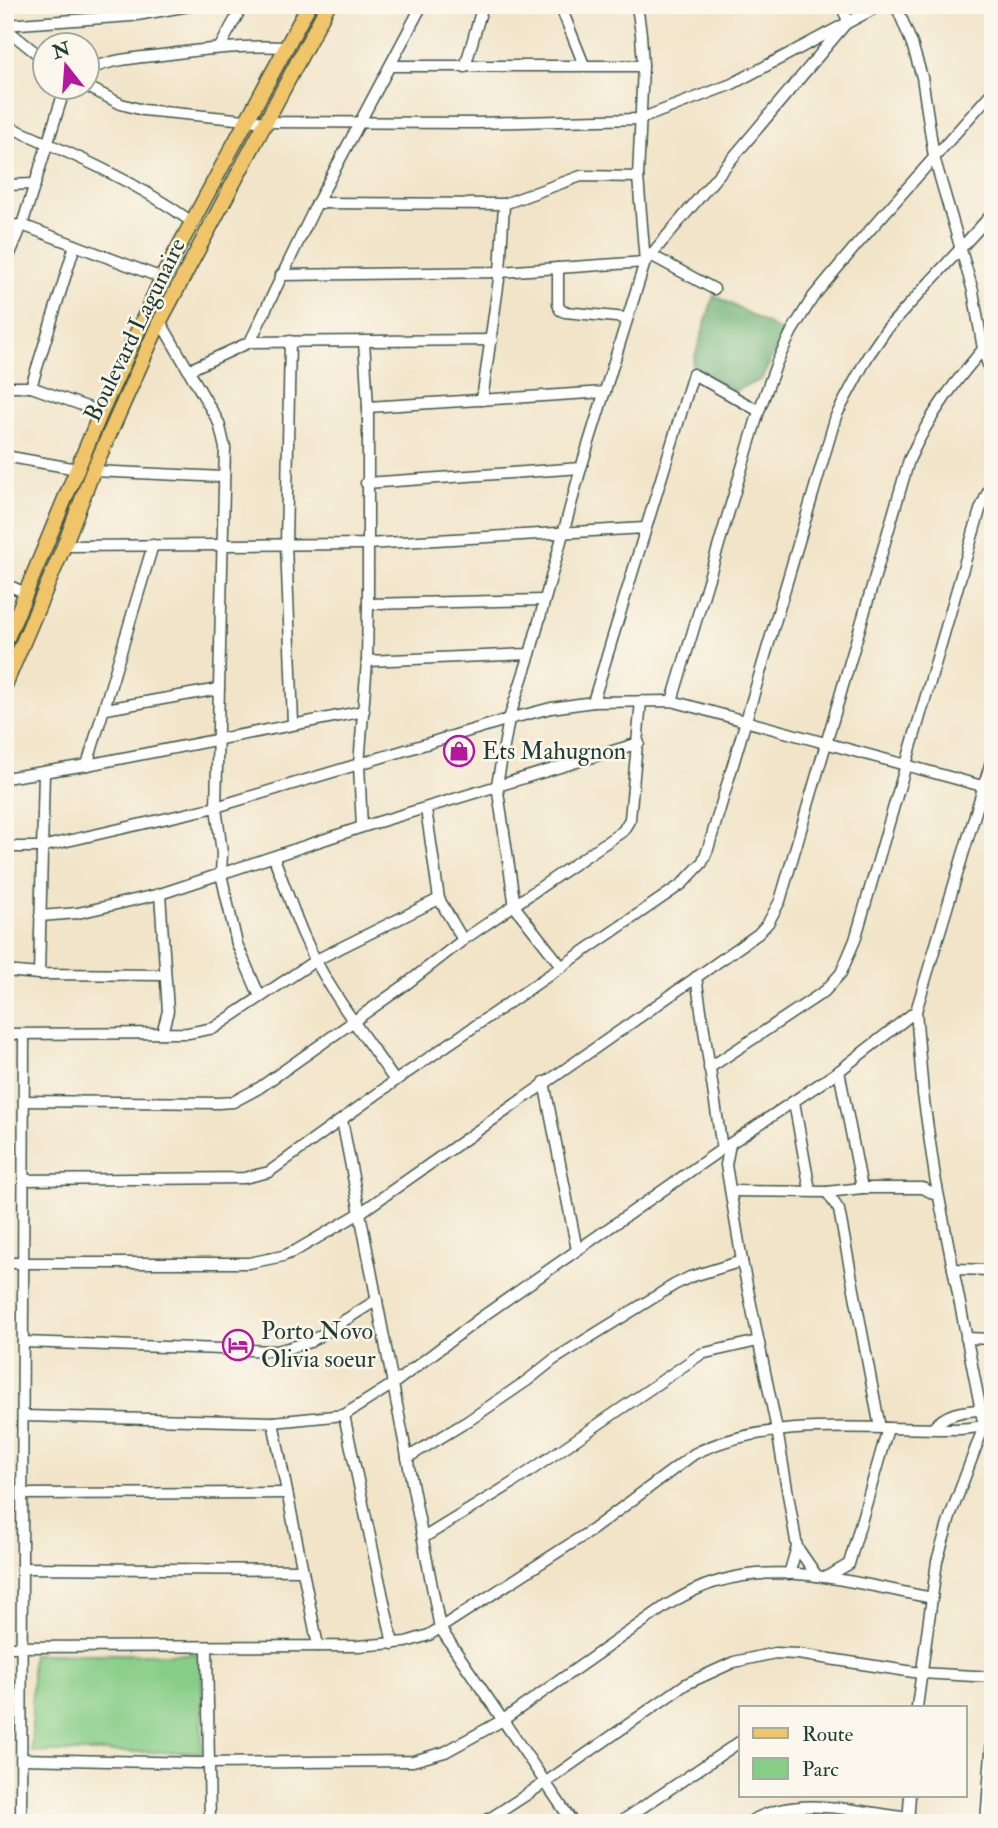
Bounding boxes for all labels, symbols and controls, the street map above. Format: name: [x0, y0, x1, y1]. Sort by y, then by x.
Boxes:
north arrow: [32, 32, 102, 102]
text: N: [49, 36, 74, 65]
street label: Boulevard Lagunaire: [77, 233, 193, 427]
shop icon: Ets Mahugnon: [442, 734, 476, 768]
place label: Ets Mahugnon: [482, 736, 626, 767]
place label: Porto Novo Olivia soeur: [261, 1316, 376, 1375]
hotel icon: Porto Novo Olivia soeur: [221, 1328, 255, 1362]
legend: [739, 1706, 967, 1797]
text: Route: [802, 1721, 854, 1748]
text: Parc: [802, 1756, 839, 1783]

